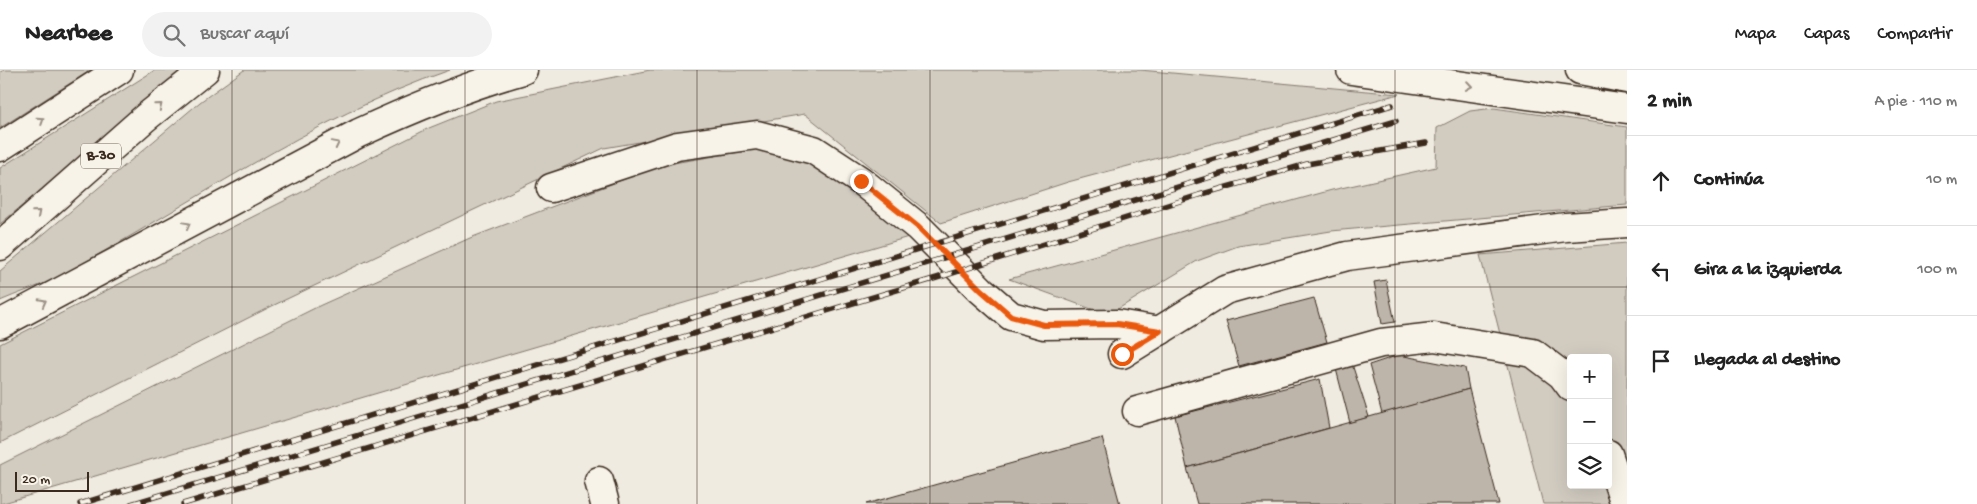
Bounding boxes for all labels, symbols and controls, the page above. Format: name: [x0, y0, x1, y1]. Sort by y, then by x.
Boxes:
search box: [142, 12, 492, 57]
text: Nearbee: [25, 20, 112, 49]
icon: search: [160, 21, 188, 49]
text: Buscar aquí: [200, 23, 289, 46]
text: Mapa: [1735, 24, 1776, 45]
text: Capas: [1804, 24, 1849, 45]
text: Compartir: [1877, 24, 1952, 45]
one-way arrow: [1465, 80, 1473, 91]
text: 2 min: [1647, 90, 1692, 115]
text: A pie · 110 m: [1874, 93, 1957, 112]
one-way arrow: [153, 104, 162, 112]
one-way arrow: [35, 117, 44, 126]
one-way arrow: [331, 140, 340, 150]
road number: B-30: [81, 144, 121, 168]
icon: ahead: [1647, 167, 1675, 195]
text: Continúa: [1694, 169, 1764, 192]
route end: [850, 170, 873, 193]
text: 10 m: [1926, 171, 1957, 190]
one-way arrow: [31, 210, 40, 219]
one-way arrow: [181, 222, 190, 232]
icon: left: [1647, 257, 1675, 285]
text: Gira a la izquierda: [1694, 259, 1841, 282]
text: 100 m: [1917, 261, 1957, 280]
one-way arrow: [38, 298, 47, 308]
route start: [1111, 343, 1134, 366]
icon: arrive: [1647, 347, 1675, 375]
text: Llegada al destino: [1694, 349, 1840, 372]
map controls: [1567, 354, 1612, 489]
button: +: [1567, 354, 1612, 399]
button: −: [1567, 399, 1612, 444]
button: layers: [1567, 444, 1612, 489]
scale bar: [15, 469, 89, 492]
text: 20 m: [22, 472, 50, 489]

